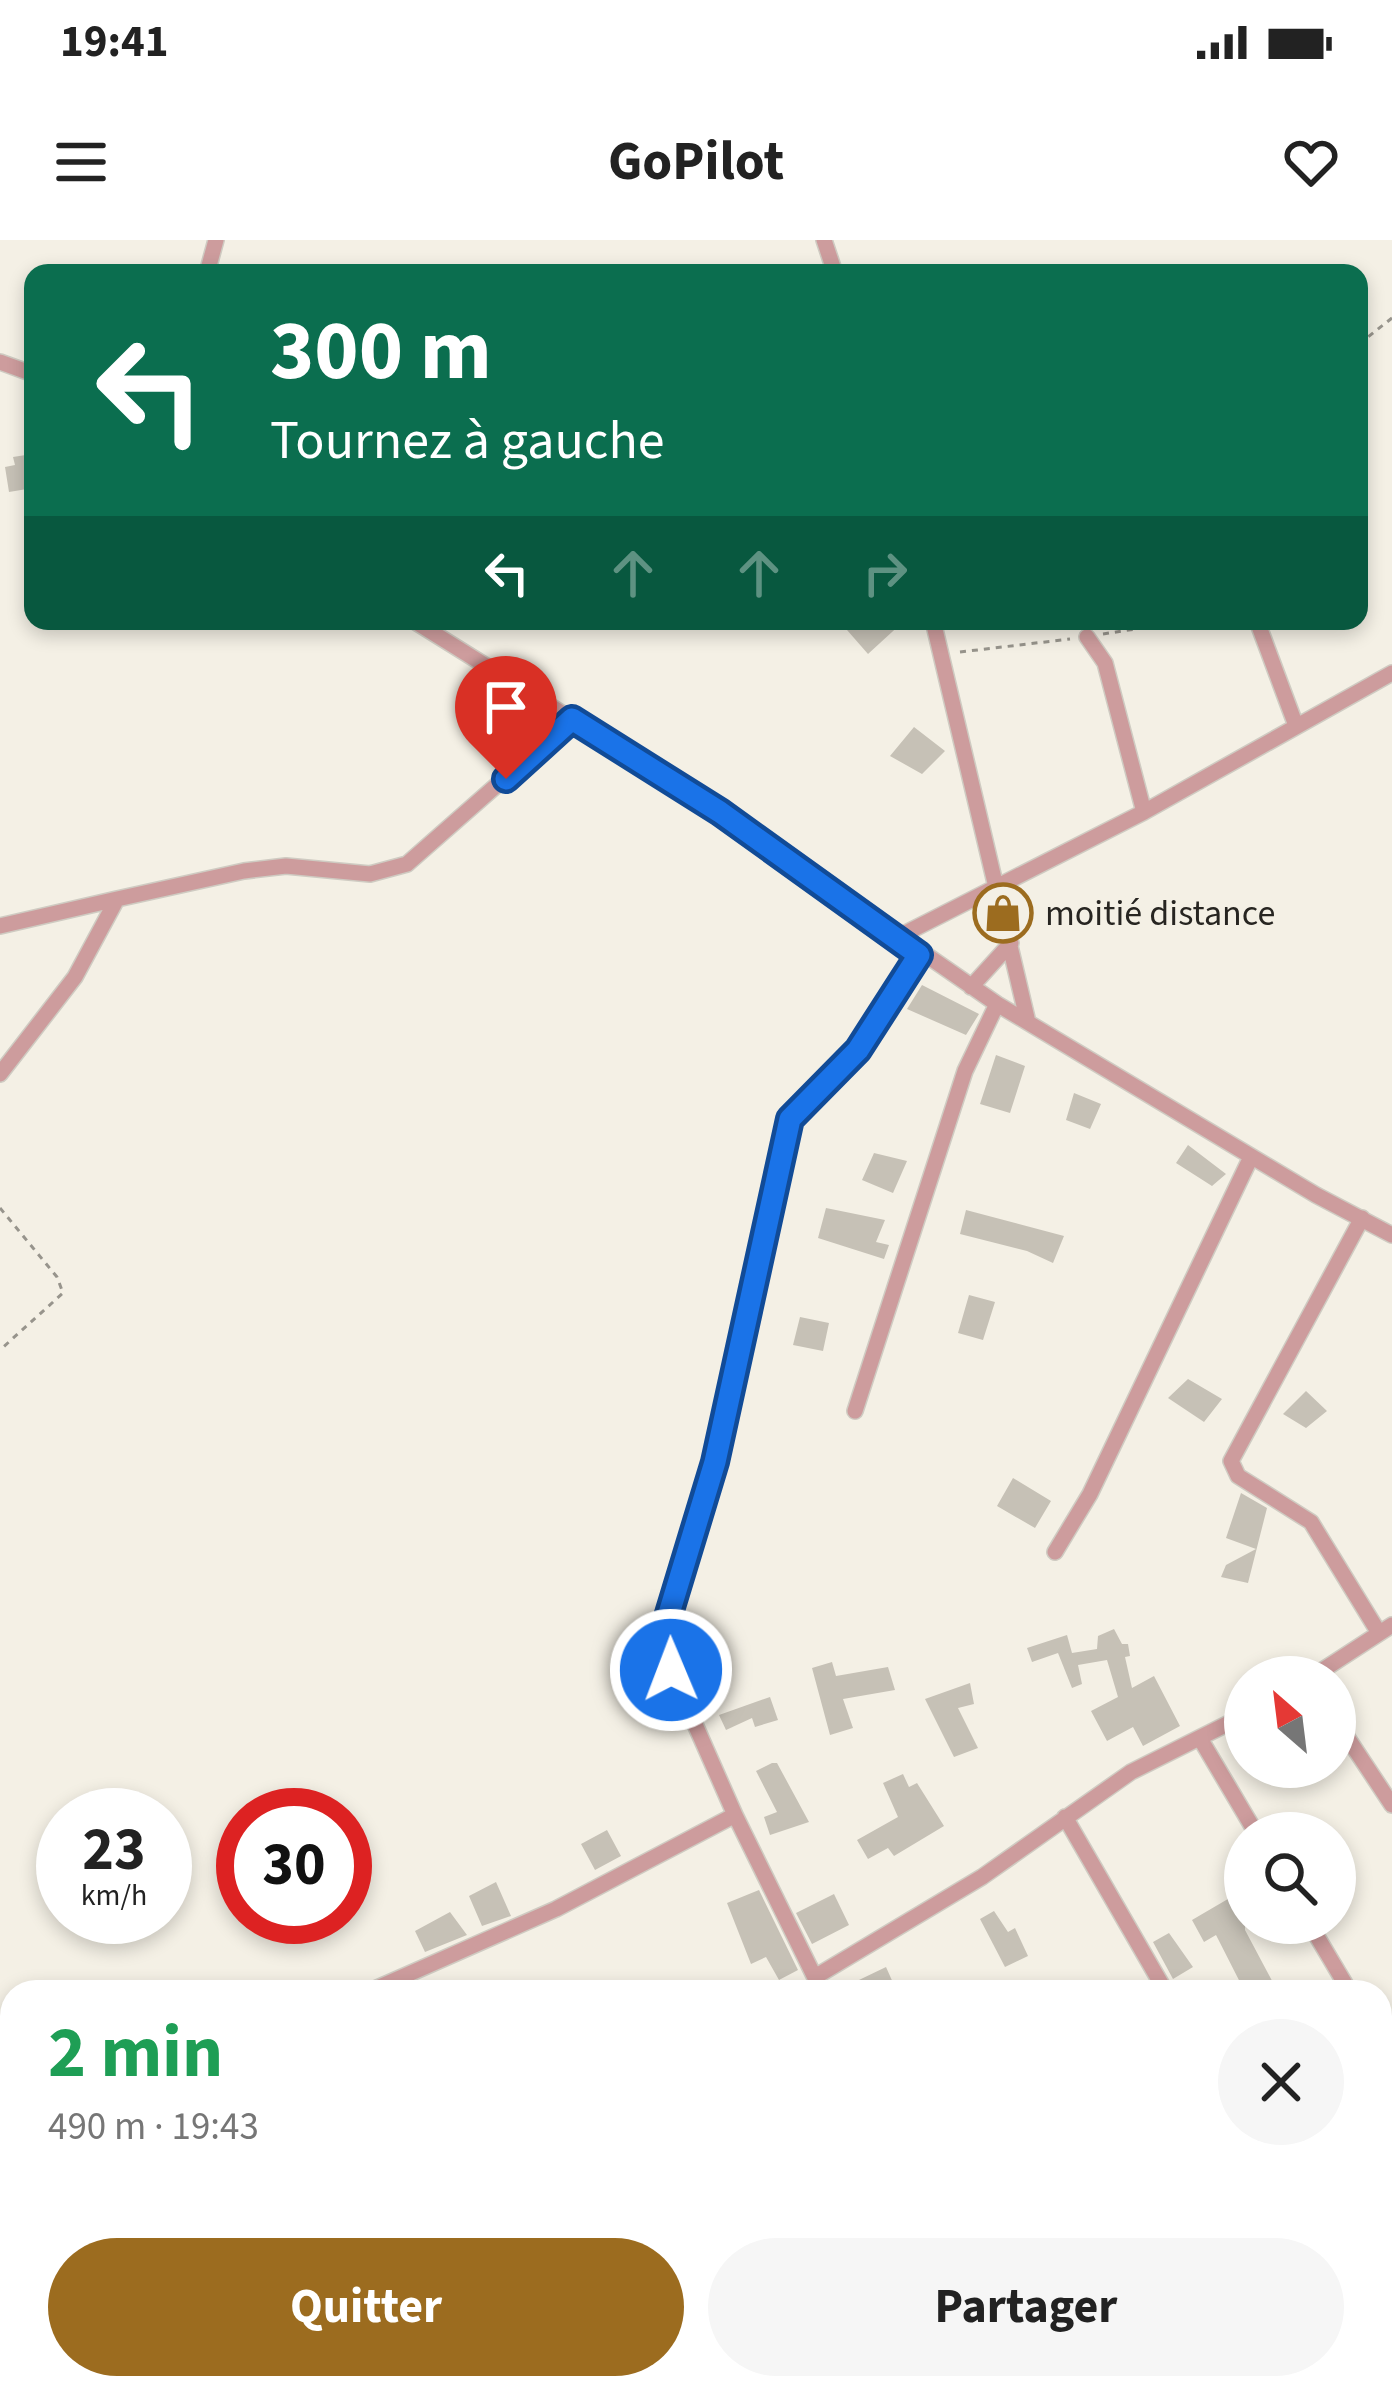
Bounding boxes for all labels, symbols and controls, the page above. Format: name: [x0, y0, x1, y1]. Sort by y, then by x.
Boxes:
text: 19:41: [60, 10, 169, 74]
text: GoPilot: [608, 124, 784, 201]
icon: menu: [48, 129, 114, 195]
icon: heart: [1278, 129, 1344, 195]
text: 300 m: [270, 292, 492, 412]
icon: left: [72, 312, 228, 468]
text: Tournez à gauche: [270, 403, 665, 480]
icon: left: [474, 540, 540, 606]
icon: ahead: [600, 540, 666, 606]
icon: ahead: [726, 540, 792, 606]
icon: right: [852, 540, 918, 606]
pin: [455, 656, 557, 779]
icon: arrive: [473, 674, 539, 740]
shop icon: moitié distance: [972, 882, 1034, 944]
place label: moitié distance: [1045, 888, 1275, 939]
position arrow: [608, 1607, 734, 1733]
north arrow: [1224, 1656, 1356, 1788]
map controls: [1224, 1656, 1356, 1944]
speed limit sign: 30: [216, 1788, 372, 1944]
text: 23: [82, 1808, 146, 1893]
button: search: [1224, 1812, 1356, 1944]
text: km/h: [81, 1874, 147, 1917]
text: 2 min: [48, 2002, 223, 2105]
button: close: [1218, 2019, 1344, 2145]
text: 490 m · 19:43: [48, 2099, 259, 2155]
button: Quitter: [48, 2238, 684, 2376]
button: Partager: [708, 2238, 1344, 2376]

